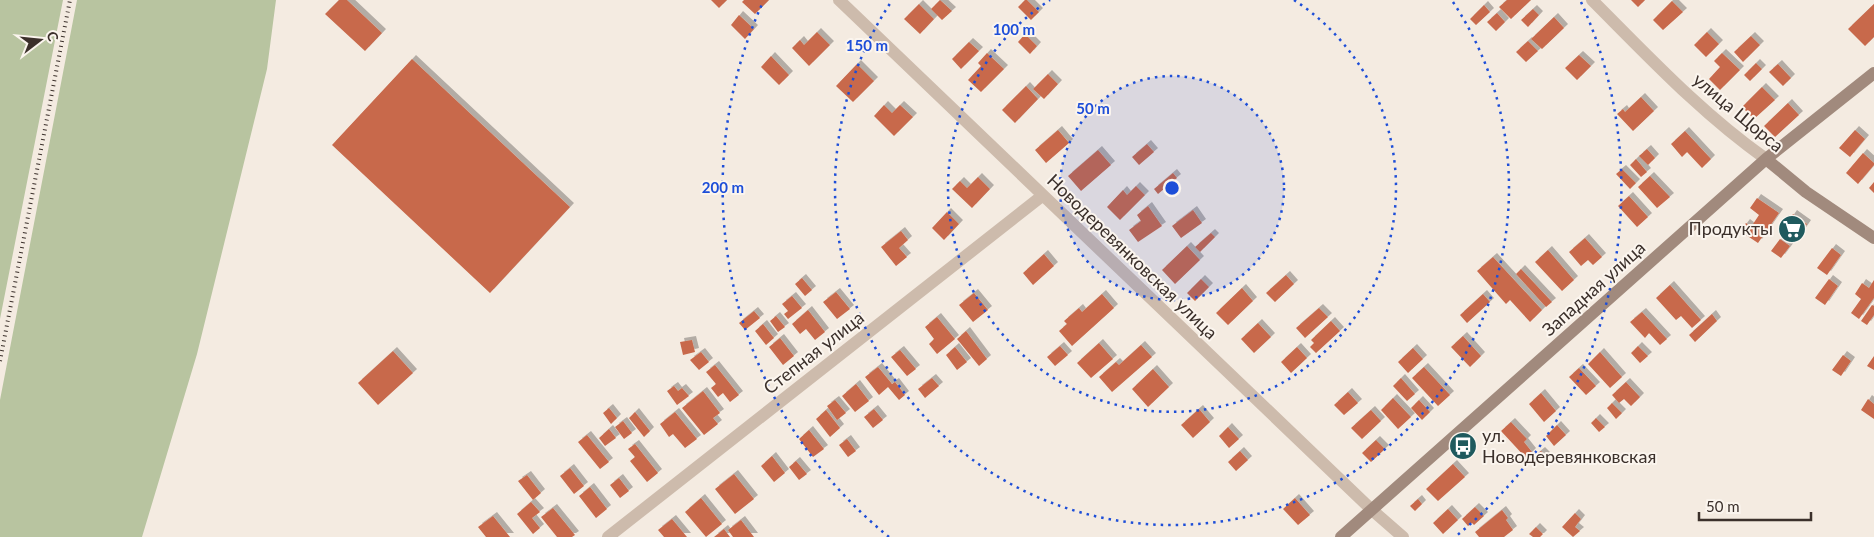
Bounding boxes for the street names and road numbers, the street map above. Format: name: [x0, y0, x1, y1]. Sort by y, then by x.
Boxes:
street label: улица Щорса: [1689, 68, 1788, 156]
street label: Новодеревянковская улица: [1043, 169, 1222, 343]
street label: Западная улица: [1537, 236, 1649, 340]
street label: Степная улица: [759, 306, 868, 398]

